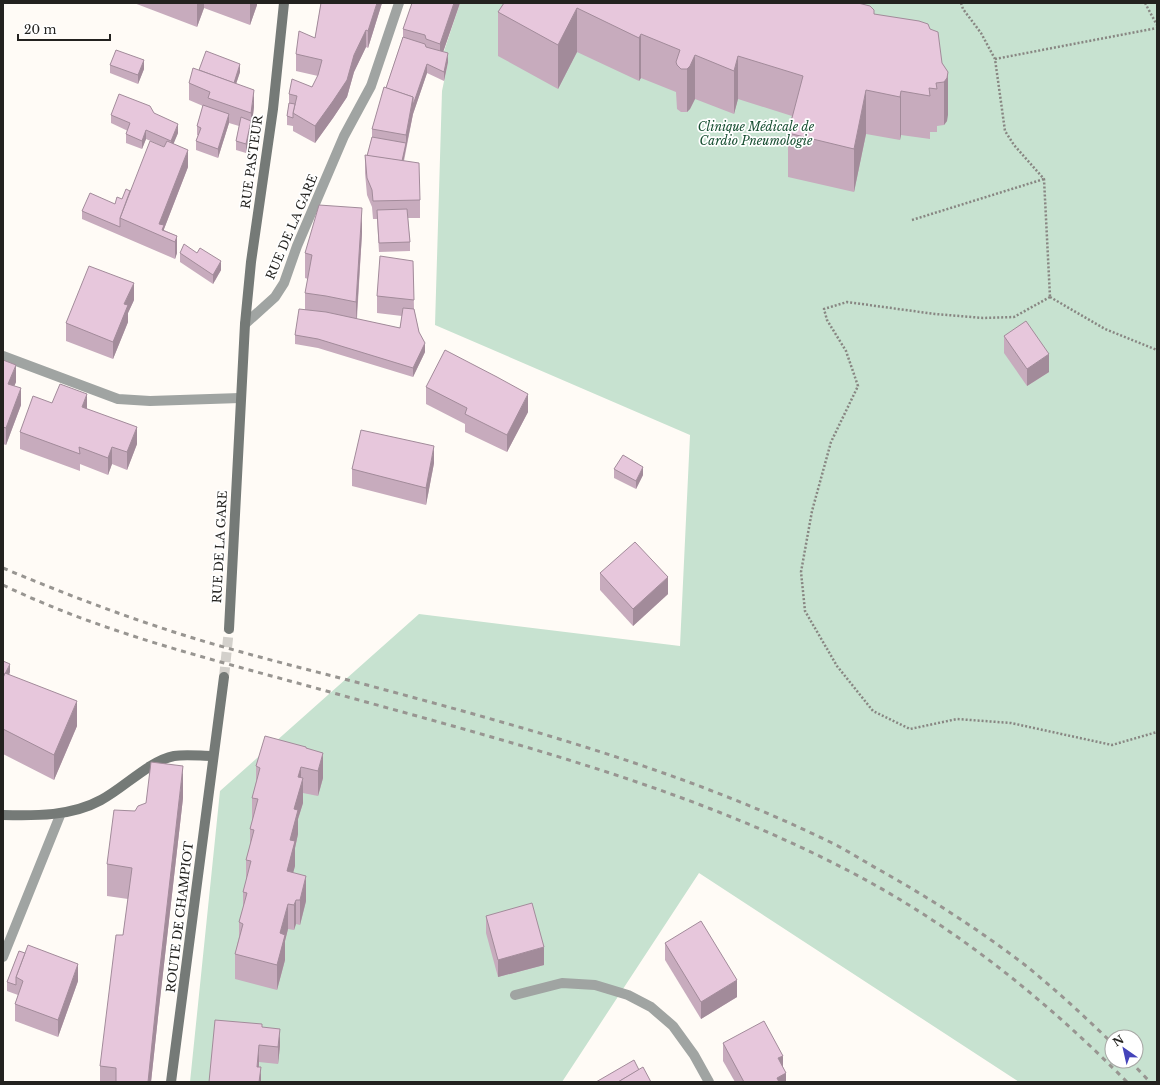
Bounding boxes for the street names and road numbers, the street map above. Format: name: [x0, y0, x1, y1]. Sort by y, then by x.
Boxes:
street label: RUE PASTEUR: [238, 114, 266, 210]
street label: RUE DE LA GARE: [263, 172, 321, 282]
street label: RUE DE LA GARE: [209, 490, 230, 604]
street label: ROUTE DE CHAMPIOT: [163, 840, 196, 993]

